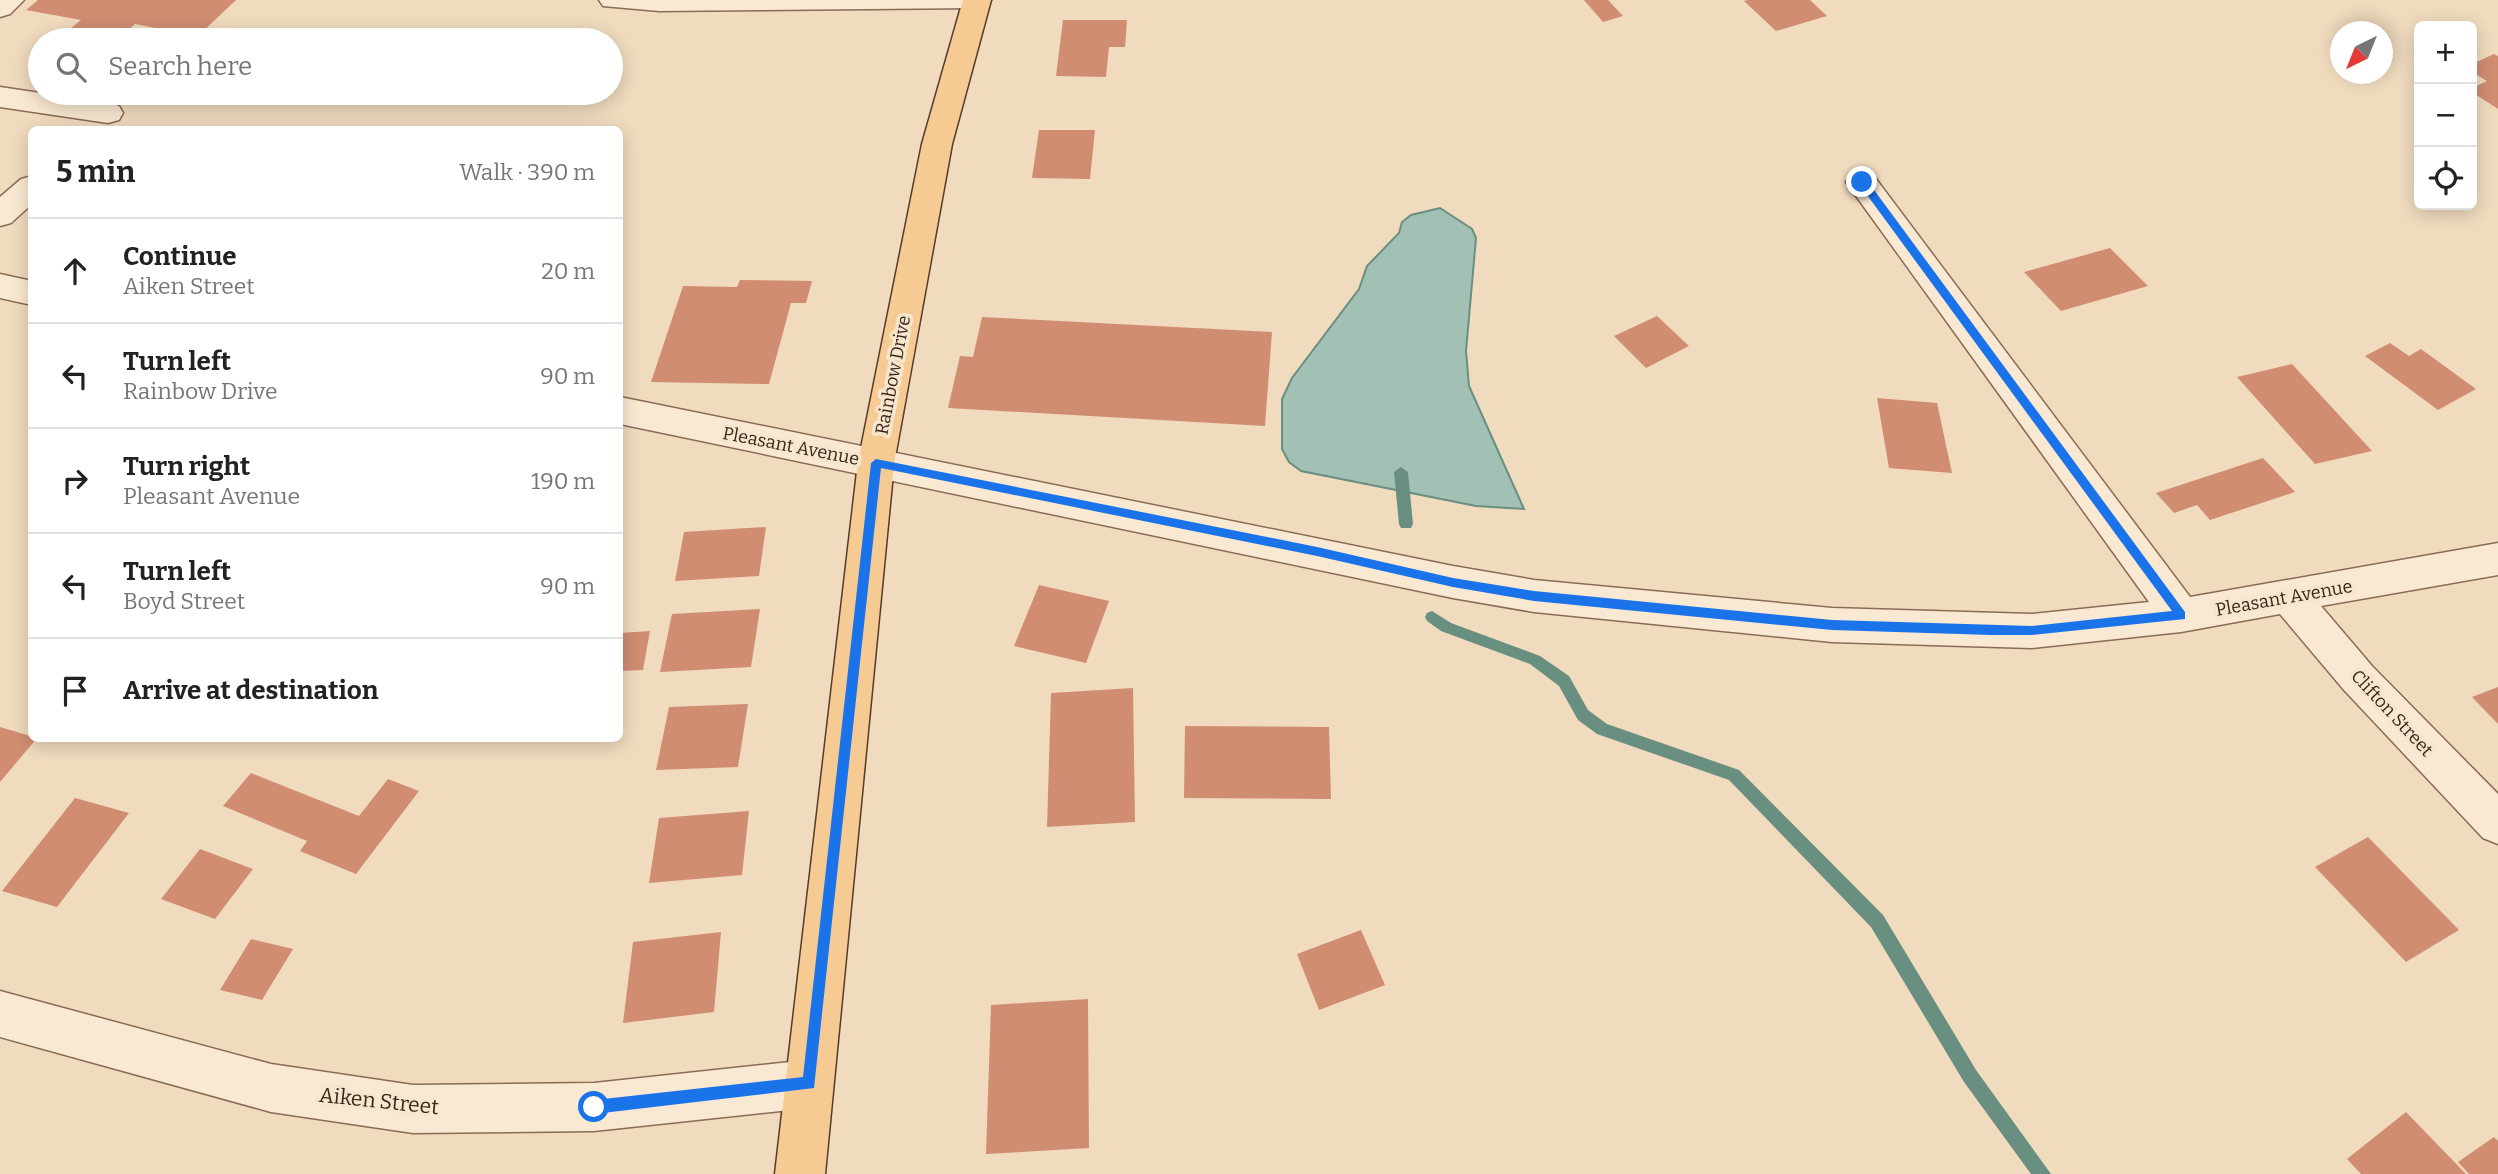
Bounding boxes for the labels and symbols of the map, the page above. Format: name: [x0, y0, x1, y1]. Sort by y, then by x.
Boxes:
north arrow: [2330, 21, 2393, 84]
route end: [1846, 166, 1877, 197]
street label: Rainbow Drive: [871, 314, 915, 436]
street label: Pleasant Avenue: [721, 422, 861, 470]
street label: Pleasant Avenue: [2214, 575, 2354, 621]
street label: Clifton Street: [2346, 665, 2438, 761]
street label: Aiken Street: [318, 1082, 441, 1120]
route start: [578, 1091, 609, 1122]

